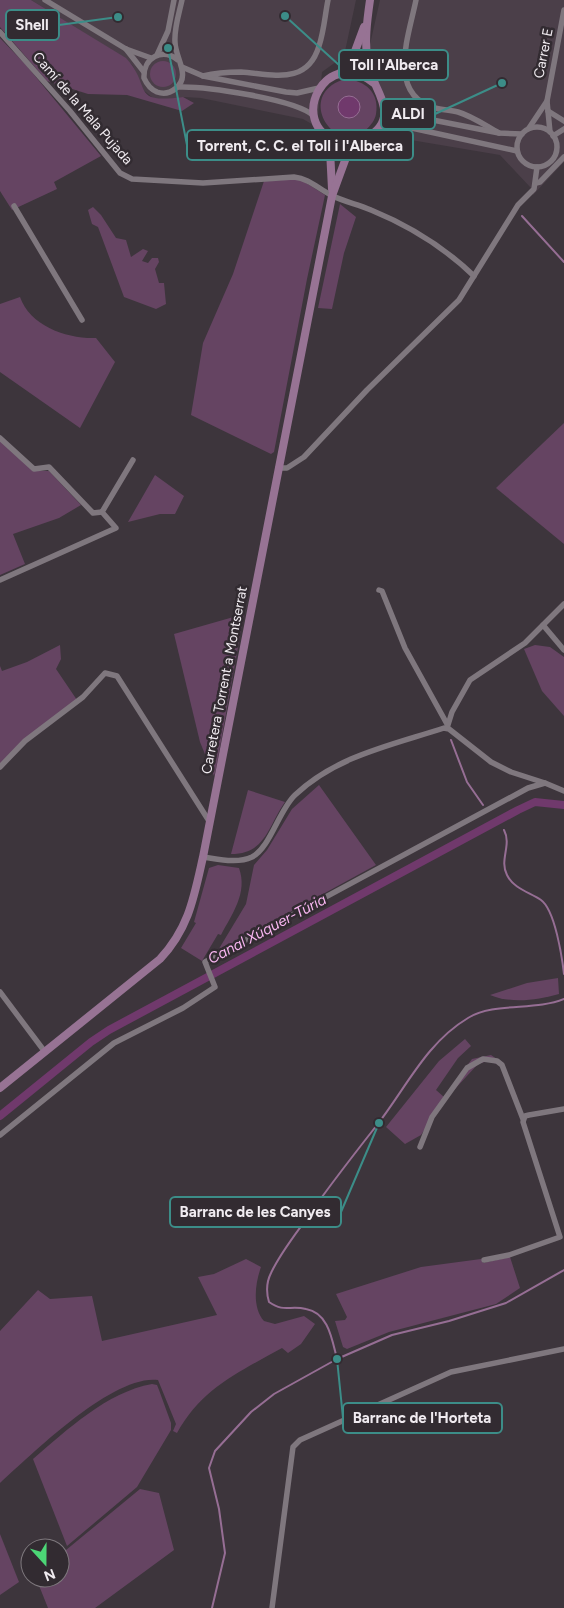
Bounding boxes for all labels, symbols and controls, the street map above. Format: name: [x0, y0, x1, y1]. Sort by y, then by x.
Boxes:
callout: Shell: [6, 10, 59, 40]
text: Shell: [15, 16, 49, 34]
street label: Carrer E: [530, 27, 557, 80]
street label: Camí de la Mala Pujada: [29, 49, 136, 168]
callout: Toll l'Alberca: [339, 50, 448, 80]
text: Toll l'Alberca: [350, 56, 438, 74]
callout: ALDI: [381, 99, 435, 129]
text: ALDI: [391, 105, 425, 123]
callout: Torrent, C. C. el Toll i l'Alberca: [187, 130, 413, 160]
text: Torrent, C. C. el Toll i l'Alberca: [197, 137, 403, 155]
street label: Carretera Torrent a Montserrat: [198, 585, 251, 775]
water label: Canal Xúquer-Túria: [205, 890, 329, 968]
callout: Barranc de les Canyes: [170, 1197, 341, 1227]
text: Barranc de les Canyes: [179, 1203, 331, 1221]
callout: Barranc de l'Horteta: [343, 1403, 502, 1433]
text: Barranc de l'Horteta: [353, 1409, 491, 1427]
north arrow: [20, 1538, 70, 1588]
text: N: [41, 1565, 58, 1585]

